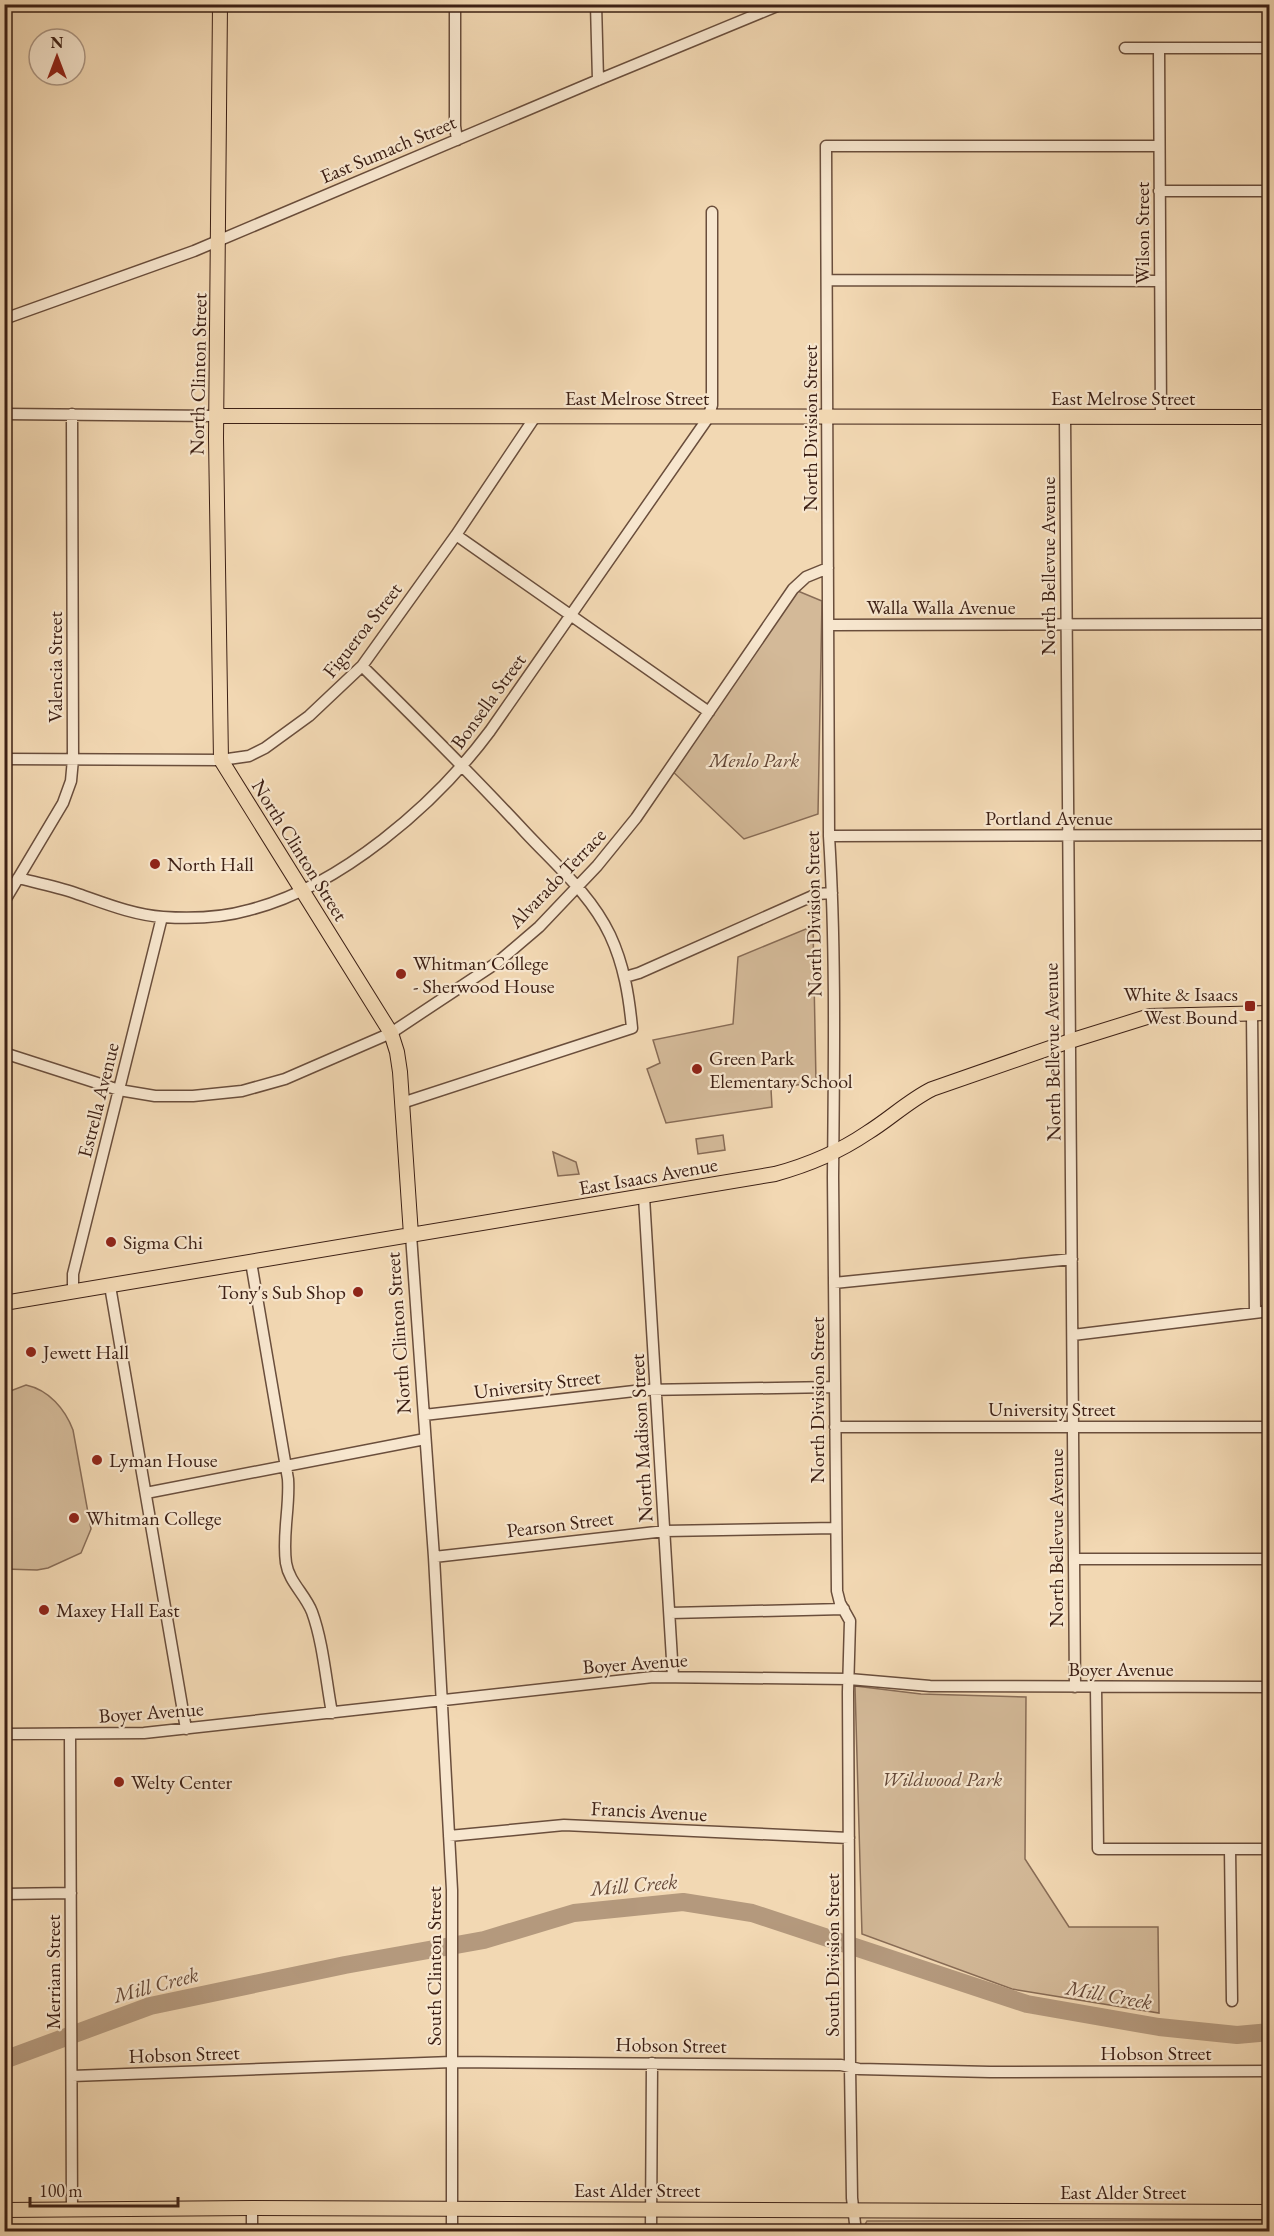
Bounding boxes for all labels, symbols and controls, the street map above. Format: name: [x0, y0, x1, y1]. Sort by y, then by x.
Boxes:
north arrow: [27, 27, 87, 87]
text: N: [51, 32, 64, 53]
street label: East Sumach Street: [316, 108, 461, 189]
street label: Wilson Street: [1129, 181, 1155, 284]
street label: North Clinton Street: [184, 292, 212, 455]
street label: North Division Street: [797, 344, 823, 511]
street label: East Melrose Street: [565, 385, 710, 411]
street label: East Melrose Street: [1051, 385, 1196, 411]
street label: North Bellevue Avenue: [1035, 477, 1061, 655]
street label: Figueroa Street: [317, 576, 408, 683]
street label: Walla Walla Avenue: [866, 594, 1016, 620]
street label: Valencia Street: [42, 611, 68, 723]
street label: Bonsella Street: [445, 647, 532, 754]
park label: Menlo Park: [708, 747, 799, 773]
street label: North Clinton Street: [246, 774, 354, 926]
street label: Portland Avenue: [985, 805, 1113, 831]
street label: Alvarado Terrace: [502, 822, 612, 934]
street label: North Division Street: [799, 830, 827, 997]
place label: North Hall: [167, 851, 254, 877]
marker: North Hall: [148, 857, 162, 871]
place label: Whitman College - Sherwood House: [413, 950, 555, 999]
street label: North Bellevue Avenue: [1037, 962, 1067, 1141]
marker: Whitman College - Sherwood House: [394, 967, 408, 981]
place label: White & Isaacs West Bound: [1123, 981, 1239, 1030]
marker: White & Isaacs West Bound: [1243, 999, 1257, 1013]
street label: Estrella Avenue: [71, 1040, 125, 1160]
place label: Green Park Elementary School: [709, 1045, 853, 1094]
marker: Green Park Elementary School: [690, 1062, 704, 1076]
street label: East Isaacs Avenue: [576, 1151, 720, 1201]
place label: Sigma Chi: [123, 1229, 203, 1255]
marker: Sigma Chi: [104, 1235, 118, 1249]
street label: North Clinton Street: [379, 1251, 417, 1415]
place label: Tony's Sub Shop: [218, 1279, 346, 1305]
marker: Tony's Sub Shop: [351, 1285, 365, 1299]
street label: North Division Street: [804, 1316, 830, 1483]
place label: Jewett Hall: [41, 1339, 129, 1365]
marker: Jewett Hall: [24, 1345, 38, 1359]
street label: North Madison Street: [624, 1352, 658, 1523]
street label: University Street: [472, 1363, 602, 1405]
street label: University Street: [988, 1396, 1116, 1422]
place label: Lyman House: [109, 1447, 218, 1473]
street label: North Bellevue Avenue: [1043, 1449, 1069, 1627]
marker: Lyman House: [90, 1453, 104, 1467]
street label: Pearson Street: [505, 1504, 616, 1543]
place label: Whitman College: [86, 1505, 222, 1531]
marker: Whitman College: [67, 1511, 81, 1525]
place label: Maxey Hall East: [56, 1597, 180, 1623]
marker: Maxey Hall East: [37, 1603, 51, 1617]
street label: Boyer Avenue: [582, 1646, 689, 1680]
street label: Boyer Avenue: [1068, 1656, 1174, 1682]
street label: Boyer Avenue: [98, 1695, 205, 1729]
park label: Wildwood Park: [882, 1766, 1002, 1792]
place label: Welty Center: [131, 1769, 233, 1795]
marker: Welty Center: [112, 1775, 126, 1789]
street label: Francis Avenue: [590, 1795, 708, 1827]
water label: Mill Creek: [587, 1867, 679, 1902]
street label: South Division Street: [819, 1872, 845, 2037]
street label: South Clinton Street: [421, 1886, 447, 2046]
street label: Merriam Street: [40, 1914, 66, 2030]
water label: Mill Creek: [108, 1960, 202, 2009]
water label: Mill Creek: [1062, 1973, 1155, 2015]
street label: Hobson Street: [615, 2031, 728, 2059]
street label: Hobson Street: [128, 2039, 241, 2069]
street label: Hobson Street: [1100, 2040, 1212, 2066]
scale bar: [30, 2170, 178, 2208]
street label: East Alder Street: [574, 2177, 701, 2203]
text: 100 m: [39, 2179, 83, 2202]
street label: East Alder Street: [1060, 2179, 1187, 2205]

